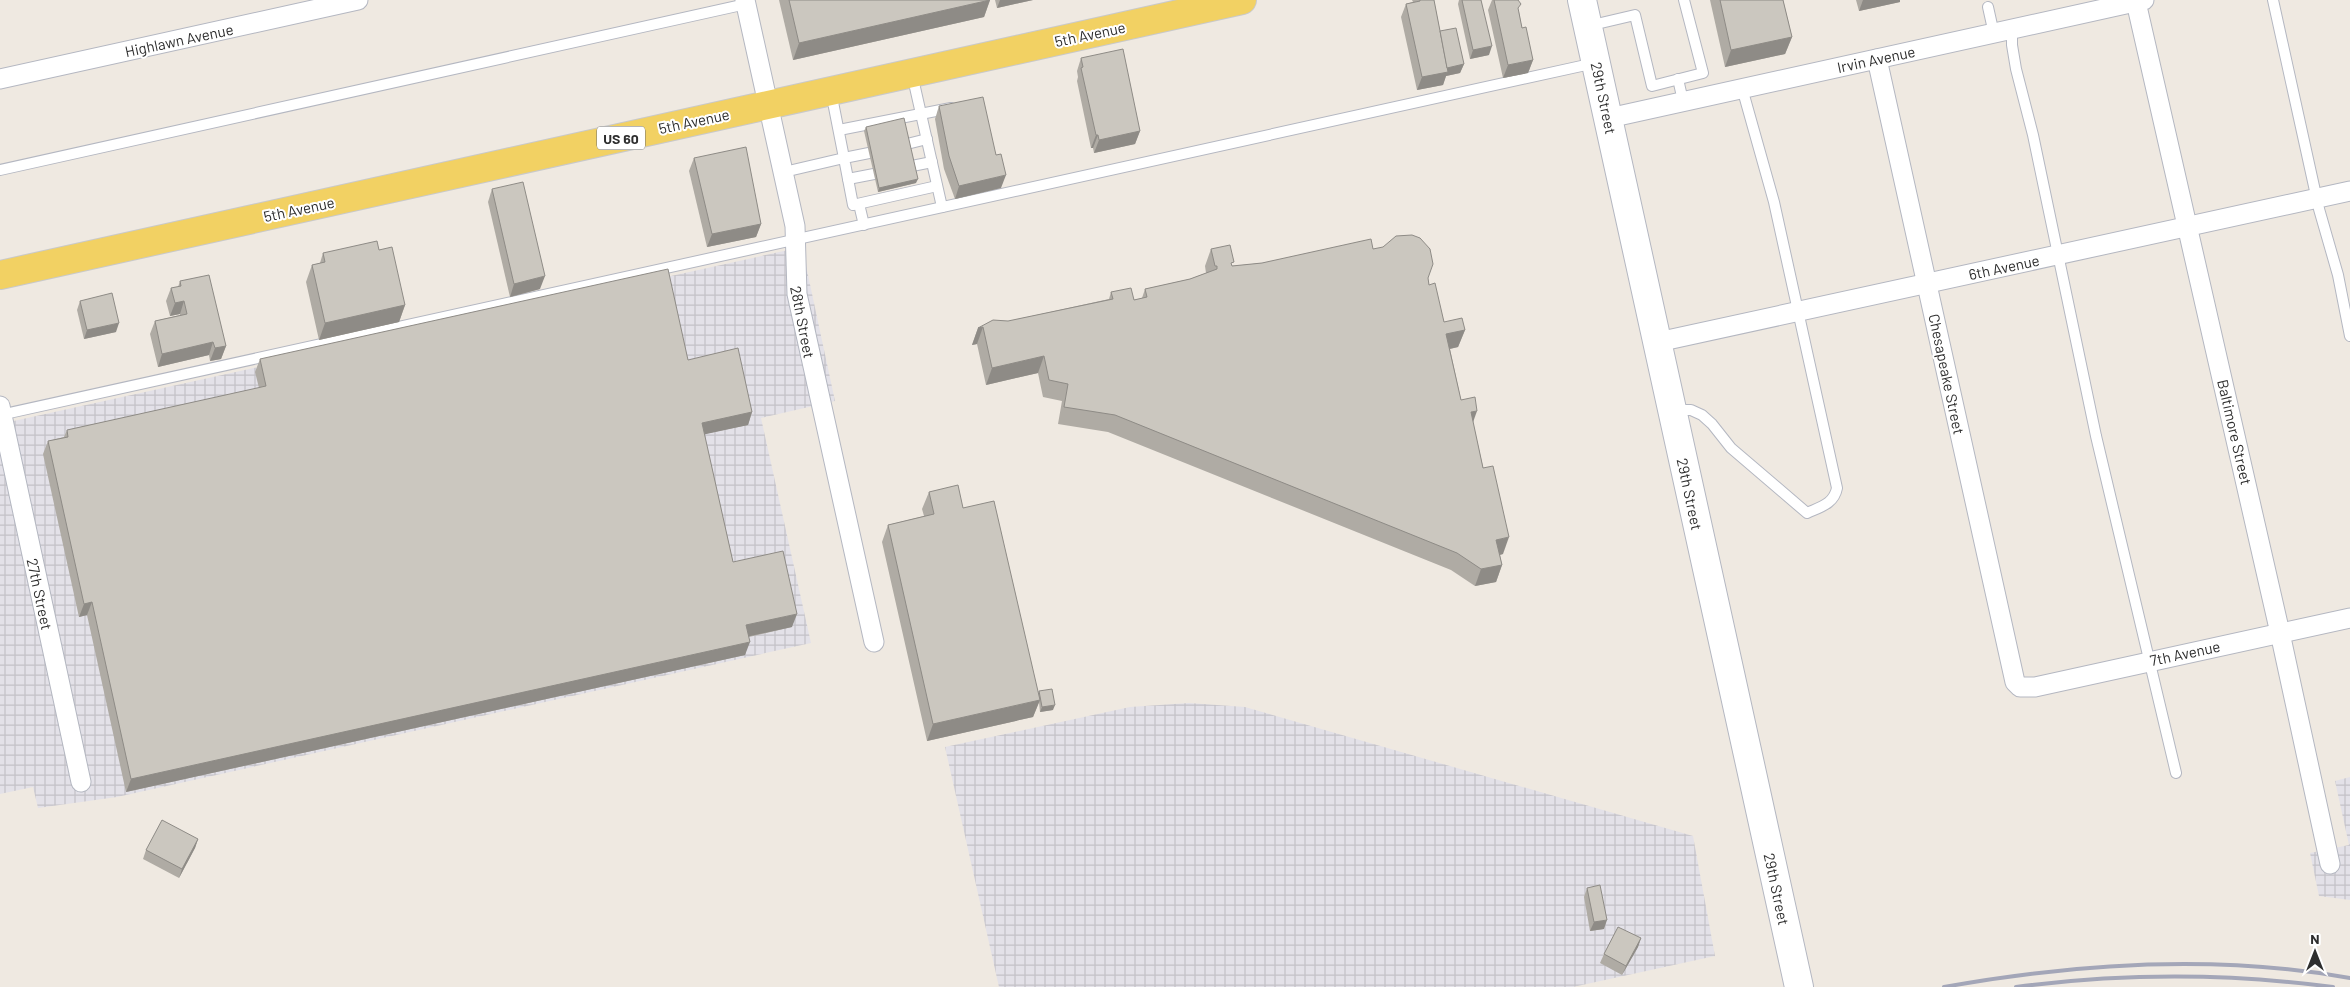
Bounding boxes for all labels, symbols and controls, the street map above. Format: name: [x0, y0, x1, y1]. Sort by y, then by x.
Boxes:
street label: 5th Avenue: [1053, 18, 1127, 50]
street label: Highlawn Avenue: [123, 20, 235, 60]
street label: Irvin Avenue: [1835, 42, 1917, 76]
street label: 29th Street: [1588, 60, 1620, 136]
street label: 5th Avenue: [657, 105, 731, 137]
road number: US 60: [597, 126, 645, 150]
street label: 5th Avenue: [262, 193, 336, 225]
street label: 6th Avenue: [1967, 251, 2041, 283]
street label: 28th Street: [787, 284, 819, 360]
street label: Chesapeake Street: [1925, 312, 1969, 436]
street label: Baltimore Street: [2214, 378, 2256, 486]
street label: 29th Street: [1674, 456, 1706, 532]
street label: 27th Street: [24, 557, 56, 631]
street label: 7th Avenue: [2148, 637, 2222, 669]
street label: 29th Street: [1761, 851, 1793, 927]
north arrow: [2290, 927, 2340, 977]
text: N: [2310, 930, 2320, 947]

